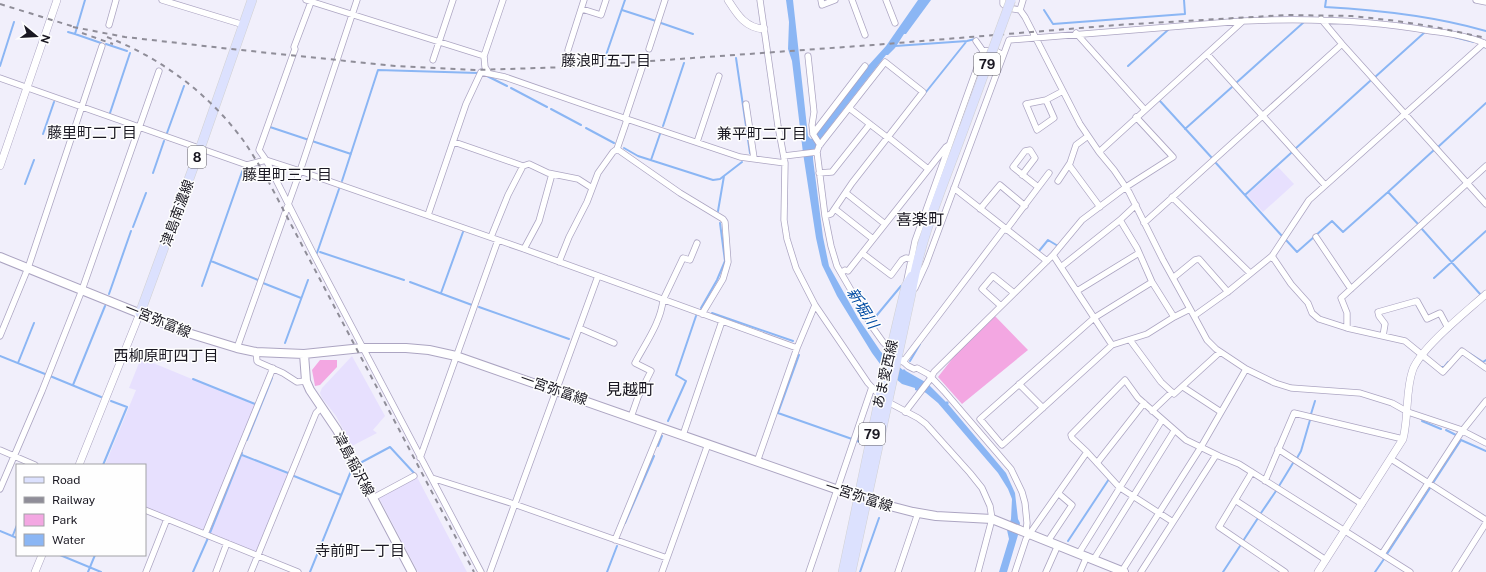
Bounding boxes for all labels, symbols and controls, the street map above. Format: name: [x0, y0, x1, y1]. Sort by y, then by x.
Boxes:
north arrow: [16, 16, 56, 56]
text: N: [38, 33, 53, 45]
district label: 藤浪町五丁目: [561, 52, 651, 69]
road number: 79: [974, 53, 1000, 75]
district label: 藤里町二丁目: [47, 124, 137, 141]
district label: 兼平町二丁目: [717, 125, 807, 142]
road number: 8: [188, 146, 206, 168]
district label: 藤里町三丁目: [242, 166, 332, 183]
street label: 津島南濃線: [158, 177, 196, 249]
district label: 喜楽町: [896, 210, 944, 229]
water label: 新堀川: [844, 284, 883, 333]
street label: 一宮弥富線: [123, 299, 193, 341]
street label: あま愛西線: [869, 338, 901, 410]
district label: 西柳原町四丁目: [113, 347, 219, 364]
street label: 一宮弥富線: [518, 370, 590, 408]
district label: 見越町: [606, 380, 654, 399]
road number: 79: [859, 423, 885, 445]
street label: 津島稲沢線: [331, 429, 377, 499]
legend: [16, 464, 146, 556]
text: Road: [52, 473, 80, 487]
street label: 一宮弥富線: [823, 478, 895, 514]
text: Railway: [52, 493, 96, 507]
text: Park: [52, 513, 78, 527]
text: Water: [52, 533, 86, 547]
district label: 寺前町一丁目: [315, 542, 405, 559]

